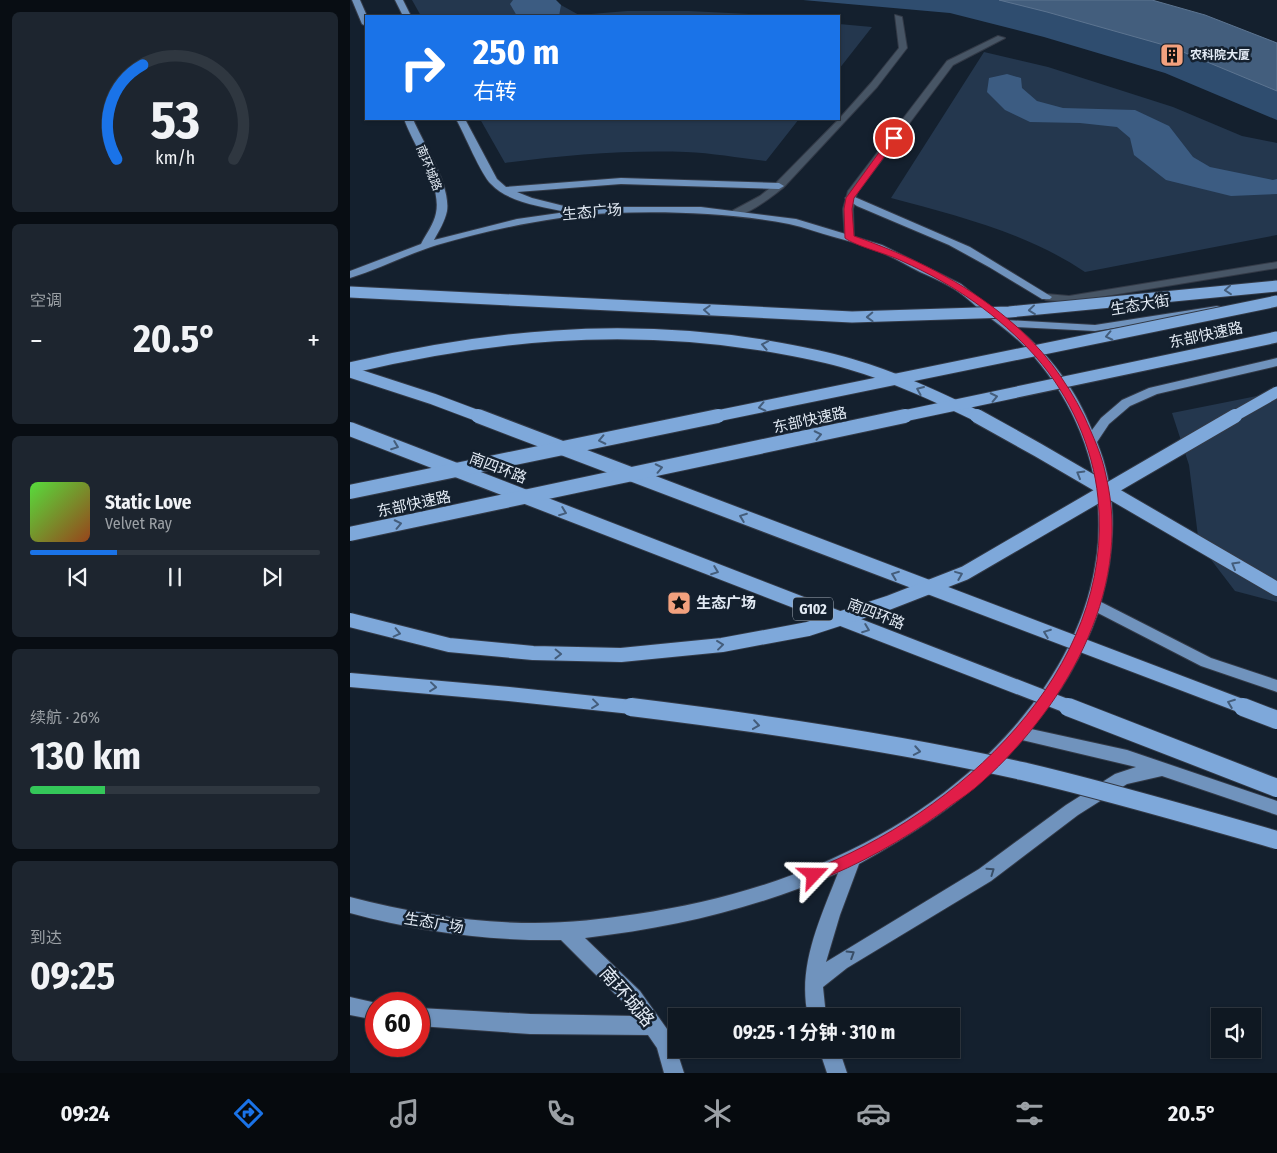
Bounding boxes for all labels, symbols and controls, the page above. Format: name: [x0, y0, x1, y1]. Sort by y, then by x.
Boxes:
text: 250 m: [473, 31, 560, 73]
icon: right: [390, 35, 455, 100]
building icon: 农科院大厦: [1159, 42, 1185, 68]
place label: 农科院大厦: [1190, 48, 1250, 62]
text: 右转: [473, 78, 517, 105]
text: 53: [150, 89, 200, 152]
pin: [873, 117, 915, 159]
icon: arrive: [880, 124, 908, 152]
street label: 南环城路: [414, 143, 444, 193]
text: km/h: [155, 147, 195, 169]
street label: 生态广场: [561, 200, 623, 224]
one-way arrow: [1224, 285, 1232, 296]
text: 空调: [30, 291, 62, 310]
street label: 生态大街: [1109, 291, 1171, 319]
one-way arrow: [1028, 304, 1036, 315]
one-way arrow: [703, 305, 711, 316]
one-way arrow: [865, 311, 873, 322]
text: 20.5°: [133, 316, 217, 362]
street label: 东部快速路: [1167, 318, 1245, 352]
text: −: [30, 324, 43, 357]
text: +: [307, 324, 320, 357]
one-way arrow: [1105, 330, 1114, 340]
one-way arrow: [761, 340, 769, 351]
one-way arrow: [917, 386, 925, 396]
one-way arrow: [990, 392, 999, 403]
one-way arrow: [757, 401, 766, 412]
street label: 东部快速路: [771, 403, 849, 437]
one-way arrow: [814, 430, 823, 440]
one-way arrow: [598, 434, 607, 445]
one-way arrow: [391, 441, 399, 451]
street label: 南四环路: [467, 449, 529, 487]
one-way arrow: [655, 464, 664, 474]
one-way arrow: [1076, 470, 1085, 480]
street label: 东部快速路: [375, 487, 453, 521]
text: Static Love: [105, 491, 192, 514]
one-way arrow: [558, 505, 567, 516]
one-way arrow: [739, 513, 748, 523]
text: Velvet Ray: [105, 514, 172, 533]
one-way arrow: [393, 519, 402, 530]
one-way arrow: [1231, 561, 1240, 571]
icon: previous: [64, 563, 92, 591]
icon: pause: [161, 563, 189, 591]
icon: next: [258, 563, 286, 591]
one-way arrow: [710, 564, 719, 575]
one-way arrow: [891, 571, 900, 581]
one-way arrow: [954, 571, 963, 581]
place icon: 生态广场: [666, 590, 692, 616]
place label: 生态广场: [696, 594, 756, 612]
street label: 南四环路: [845, 595, 907, 633]
road number: G102: [793, 598, 833, 620]
one-way arrow: [861, 623, 870, 634]
one-way arrow: [393, 627, 402, 638]
one-way arrow: [1043, 629, 1052, 639]
one-way arrow: [715, 640, 724, 650]
one-way arrow: [554, 648, 562, 659]
one-way arrow: [430, 681, 438, 692]
one-way arrow: [591, 698, 599, 709]
one-way arrow: [1228, 699, 1236, 709]
text: 续航 · 26%: [30, 708, 100, 727]
one-way arrow: [753, 719, 761, 730]
text: 130 km: [30, 733, 141, 779]
one-way arrow: [912, 746, 921, 756]
position arrow: [787, 848, 839, 900]
one-way arrow: [985, 868, 995, 877]
street label: 生态广场: [403, 909, 465, 937]
text: 到达: [30, 928, 62, 947]
one-way arrow: [846, 951, 855, 961]
text: 09:25: [30, 953, 115, 999]
street label: 南环城路: [595, 963, 659, 1031]
speed limit sign: 60: [365, 992, 430, 1057]
map controls: [1211, 1008, 1261, 1058]
button: sound: [1211, 1008, 1261, 1058]
text: 09:25 · 1 分钟 · 310 m: [733, 1021, 895, 1044]
icon: directions: [231, 1096, 266, 1131]
icon: music: [387, 1096, 422, 1131]
icon: phone: [543, 1096, 578, 1131]
icon: climate: [700, 1096, 735, 1131]
icon: car: [856, 1096, 891, 1131]
icon: filters: [1012, 1096, 1047, 1131]
text: 09:24: [61, 1100, 110, 1127]
text: 20.5°: [1168, 1100, 1216, 1127]

